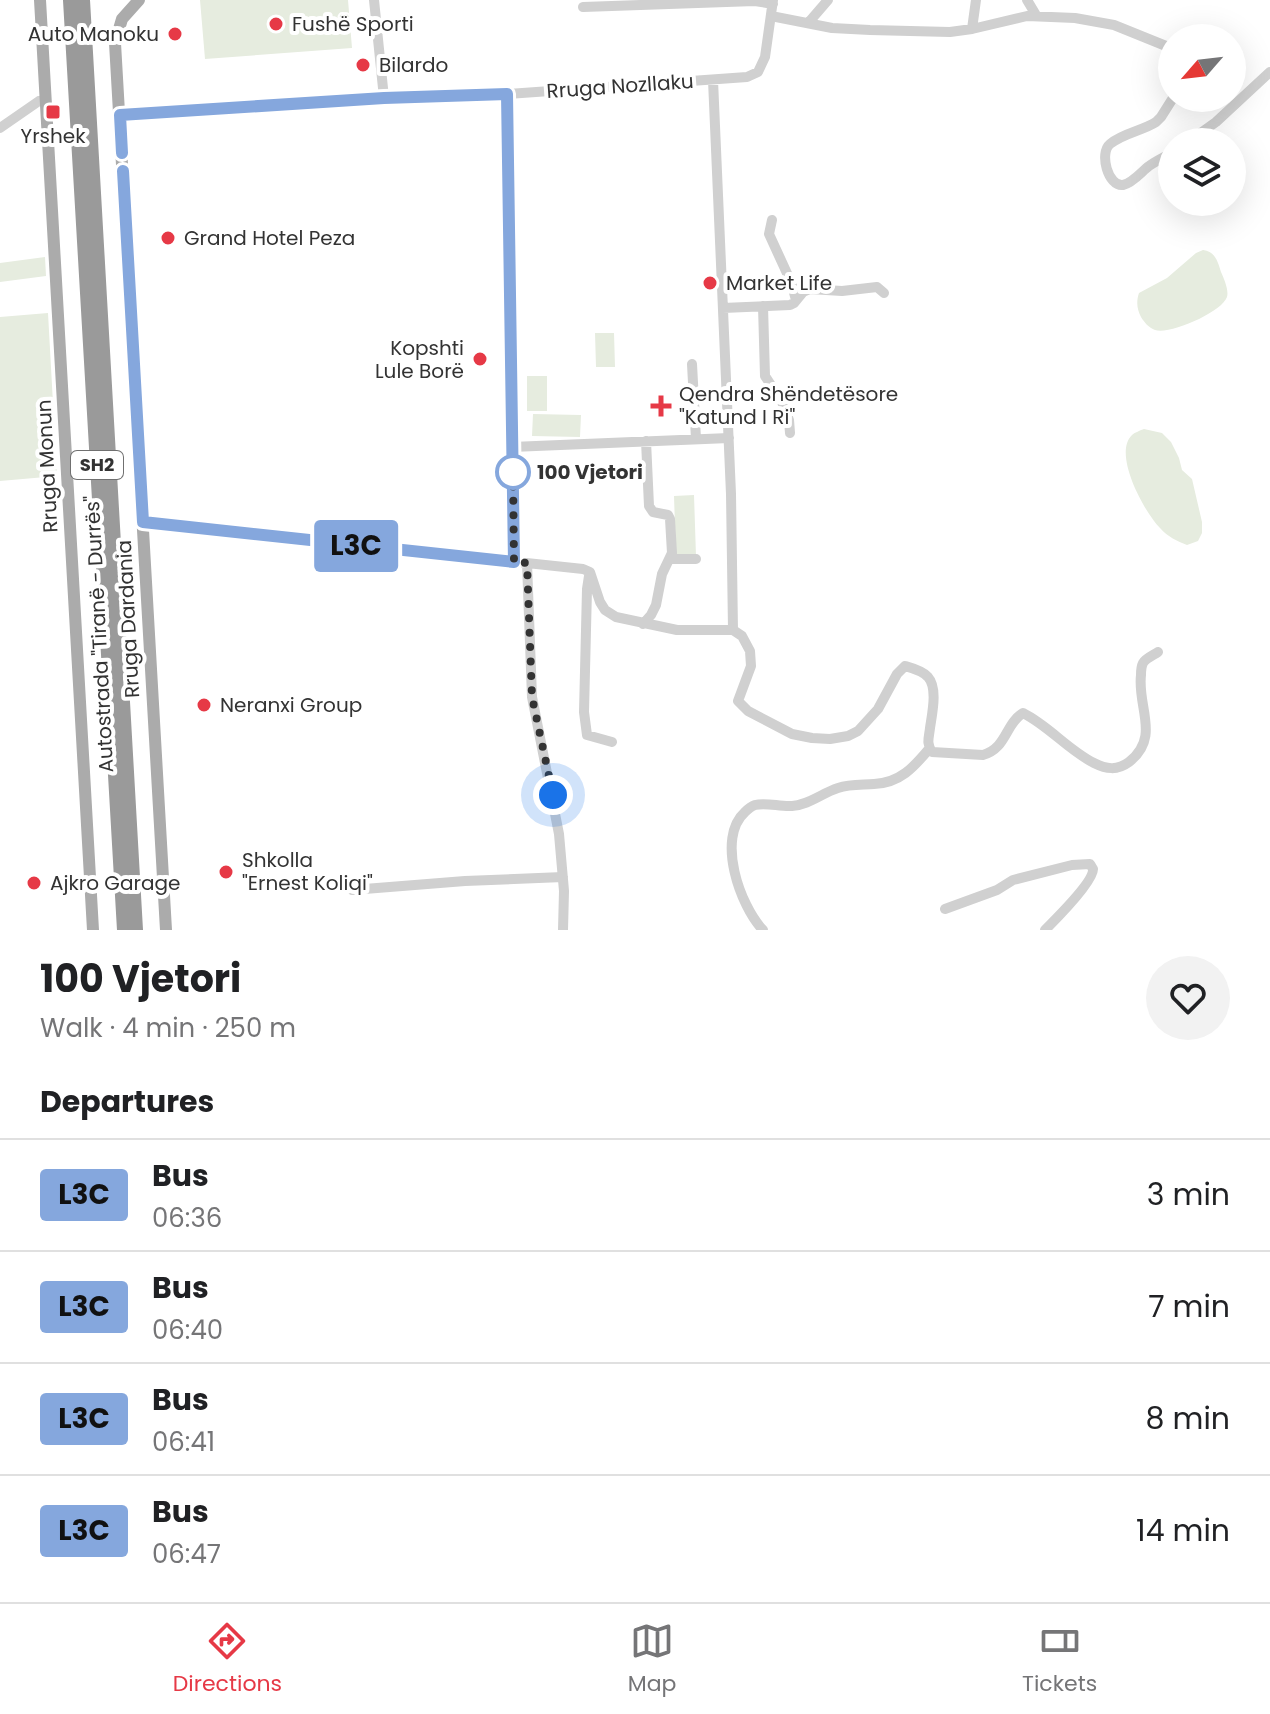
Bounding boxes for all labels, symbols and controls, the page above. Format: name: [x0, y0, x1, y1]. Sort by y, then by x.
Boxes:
place label: Fushë Sporti: [292, 10, 414, 38]
marker: Fushë Sporti: [267, 15, 285, 33]
place label: Auto Manoku: [28, 20, 159, 48]
north arrow: [1158, 24, 1246, 112]
map controls: [1158, 24, 1246, 216]
marker: Auto Manoku: [166, 25, 184, 43]
place label: Bilardo: [379, 51, 448, 79]
marker: Bilardo: [354, 56, 372, 74]
street label: Rruga Nozllaku: [546, 67, 694, 105]
marker: Yrshek: [44, 103, 62, 121]
place label: Yrshek: [20, 122, 86, 150]
button: layers: [1158, 128, 1246, 216]
place label: Grand Hotel Peza: [184, 224, 355, 252]
marker: Grand Hotel Peza: [159, 229, 177, 247]
place label: Market Life: [726, 269, 832, 297]
marker: Market Life: [701, 274, 719, 292]
place label: Kopshti Lule Borë: [375, 334, 464, 385]
marker: Kopshti Lule Borë: [471, 350, 489, 368]
place label: Qendra Shëndetësore "Katund I Ri": [679, 380, 898, 431]
marker: Qendra Shëndetësore "Katund I Ri": [650, 395, 672, 417]
street label: Rruga Monun: [30, 399, 64, 533]
road number: SH2: [71, 451, 123, 479]
marker: 100 Vjetori: [496, 455, 530, 489]
place label: 100 Vjetori: [537, 458, 643, 486]
street label: Autostrada "Tiranë - Durrës": [78, 495, 120, 773]
line badge: L3C: [310, 520, 402, 572]
text: L3C: [330, 526, 382, 565]
street label: Rruga Dardania: [110, 539, 146, 699]
place label: Neranxi Group: [220, 691, 362, 719]
marker: Neranxi Group: [195, 696, 213, 714]
your location: [533, 775, 573, 815]
place label: Shkolla "Ernest Koliqi": [242, 846, 373, 897]
marker: Shkolla "Ernest Koliqi": [217, 863, 235, 881]
place label: Ajkro Garage: [50, 869, 180, 897]
marker: Ajkro Garage: [25, 874, 43, 892]
text: 100 Vjetori: [40, 952, 241, 1005]
button: heart: [1146, 956, 1230, 1040]
text: Walk · 4 min · 250 m: [40, 1010, 296, 1046]
text: Departures: [40, 1080, 214, 1123]
text: Bus: [152, 1154, 209, 1197]
text: 3 min: [1147, 1173, 1230, 1216]
text: L3C: [58, 1175, 110, 1214]
text: 06:36: [152, 1200, 222, 1236]
text: Bus: [152, 1266, 209, 1309]
text: 7 min: [1148, 1285, 1230, 1328]
text: L3C: [58, 1287, 110, 1326]
text: 06:40: [152, 1312, 223, 1348]
text: Bus: [152, 1378, 209, 1421]
text: 8 min: [1146, 1397, 1230, 1440]
text: L3C: [58, 1399, 110, 1438]
text: 06:41: [152, 1424, 215, 1460]
text: Bus: [152, 1490, 209, 1533]
text: 14 min: [1136, 1509, 1230, 1552]
text: L3C: [58, 1511, 110, 1550]
text: 06:47: [152, 1536, 221, 1572]
tab: Directions: [173, 1619, 282, 1700]
tab: Map: [628, 1619, 676, 1700]
tab: Tickets: [1022, 1619, 1097, 1700]

